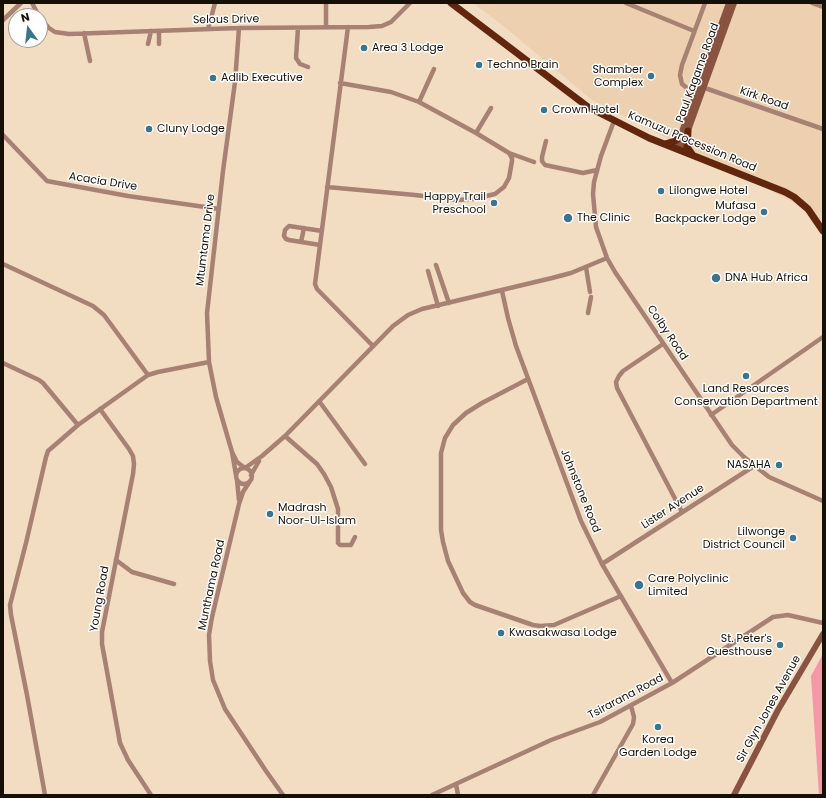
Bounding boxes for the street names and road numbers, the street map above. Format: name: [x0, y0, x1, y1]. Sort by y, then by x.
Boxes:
street label: Selous Drive: [193, 13, 259, 27]
street label: Paul Kagame Road: [674, 21, 722, 125]
street label: Kirk Road: [738, 85, 790, 113]
street label: Kamuzu Procession Road: [626, 109, 758, 175]
street label: Acacia Drive: [68, 170, 138, 194]
street label: Mtumtama Drive: [194, 193, 218, 287]
street label: Colby Road: [644, 303, 690, 363]
street label: Johnstone Road: [557, 447, 603, 535]
street label: Lister Avenue: [639, 482, 707, 532]
street label: Munthama Road: [196, 538, 228, 632]
street label: Young Road: [88, 565, 112, 633]
street label: Sir Glyn Jones Avenue: [734, 653, 804, 765]
street label: Tsirarana Road: [586, 672, 666, 722]

